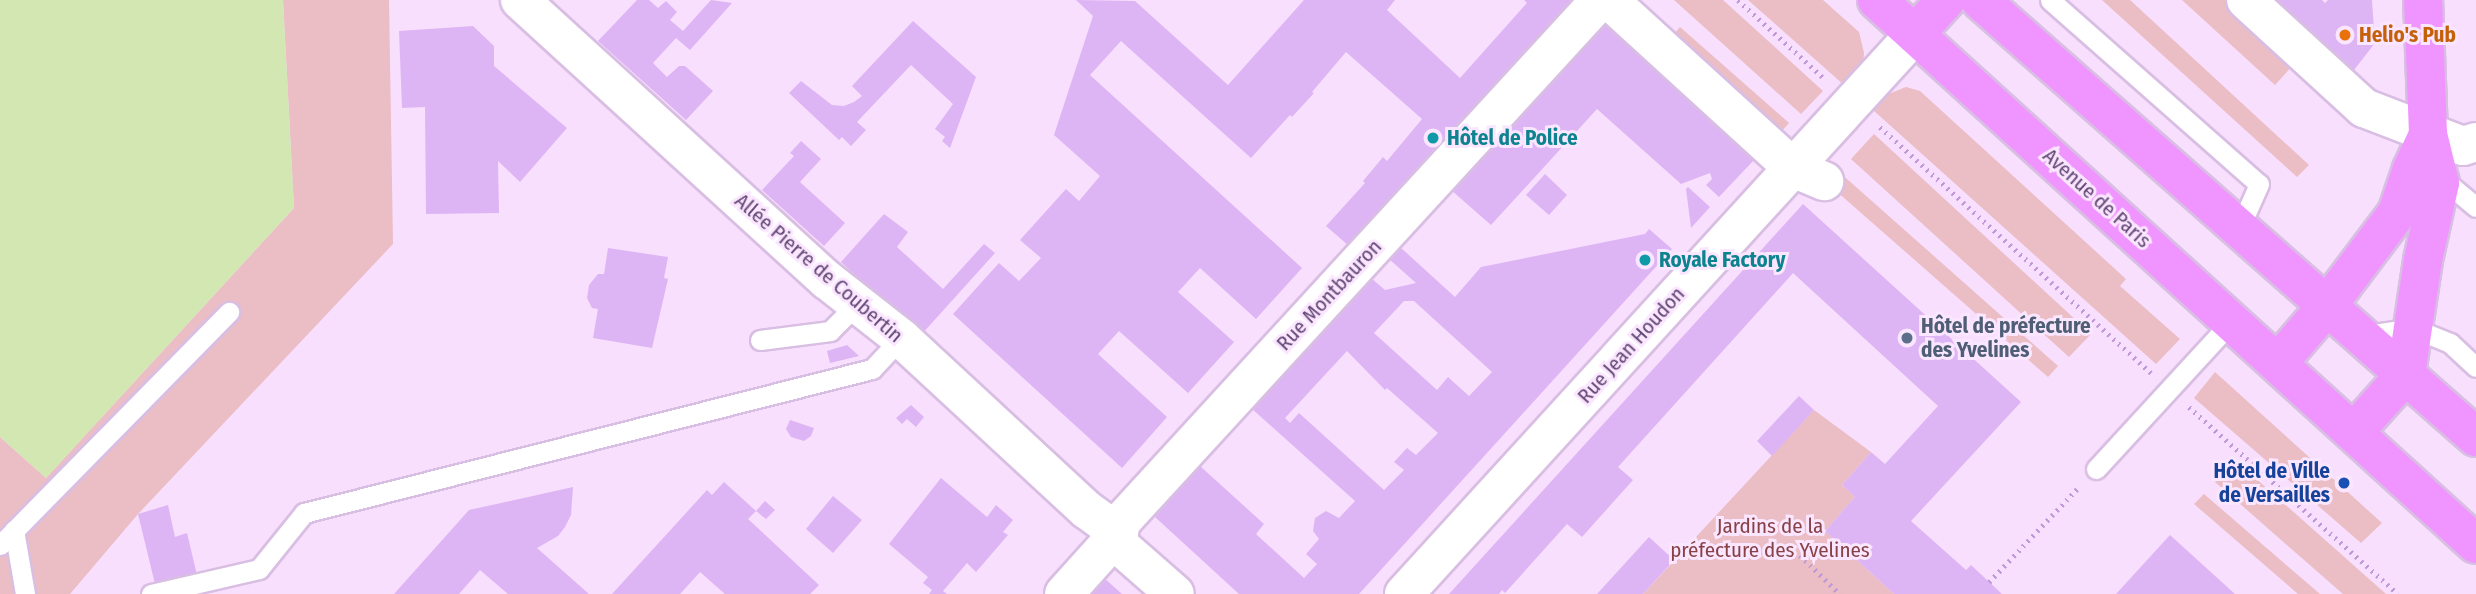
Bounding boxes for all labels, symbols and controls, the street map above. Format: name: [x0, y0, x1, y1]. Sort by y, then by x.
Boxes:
place label: Helio's Pub: [2359, 22, 2456, 48]
marker: Helio's Pub: [2337, 27, 2353, 43]
place label: Hôtel de Police: [1447, 125, 1578, 151]
marker: Hôtel de Police: [1425, 130, 1441, 146]
street label: Avenue de Paris: [2038, 143, 2156, 253]
street label: Allée Pierre de Coubertin: [730, 188, 908, 348]
street label: Rue Montbauron: [1271, 234, 1387, 356]
place label: Royale Factory: [1659, 247, 1786, 273]
marker: Royale Factory: [1637, 252, 1653, 268]
street label: Rue Jean Houdon: [1572, 282, 1690, 408]
place label: Hôtel de préfecture des Yvelines: [1921, 313, 2091, 363]
marker: Hôtel de préfecture des Yvelines: [1899, 330, 1915, 346]
place label: Hôtel de Ville de Versailles: [2213, 458, 2330, 508]
marker: Hôtel de Ville de Versailles: [2336, 475, 2352, 491]
park label: Jardins de la préfecture des Yvelines: [1670, 513, 1870, 563]

